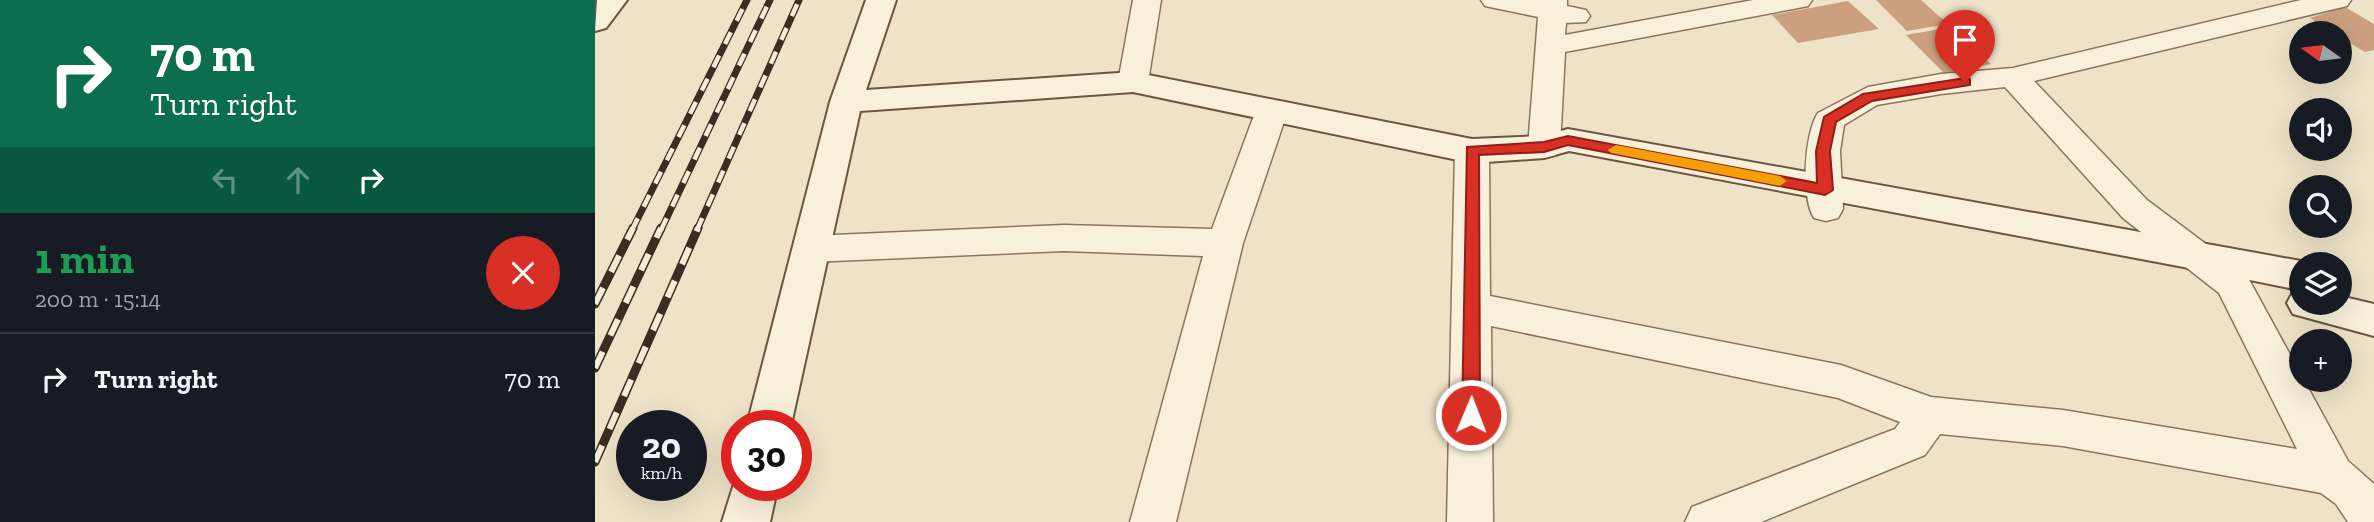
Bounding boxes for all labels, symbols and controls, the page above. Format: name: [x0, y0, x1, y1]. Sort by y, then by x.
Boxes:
pin: [1935, 10, 1995, 82]
icon: arrive: [1946, 21, 1984, 59]
north arrow: [2289, 21, 2352, 84]
map controls: [2289, 21, 2352, 392]
text: 70 m: [150, 25, 255, 84]
icon: right: [35, 28, 126, 119]
text: Turn right: [150, 85, 297, 123]
button: sound: [2289, 98, 2352, 161]
icon: left: [206, 161, 244, 199]
icon: ahead: [279, 161, 317, 199]
icon: right: [352, 161, 390, 199]
button: search: [2289, 175, 2352, 238]
text: 1 min: [35, 233, 134, 284]
button: close: [486, 236, 560, 310]
button: layers: [2289, 252, 2352, 315]
text: 200 m · 15:14: [35, 285, 161, 313]
button: +: [2289, 329, 2352, 392]
icon: right: [35, 360, 73, 398]
text: Turn right: [94, 363, 217, 395]
text: 70 m: [504, 363, 560, 395]
position arrow: [1434, 378, 1508, 452]
speed limit sign: 30: [721, 410, 812, 501]
text: 20: [642, 425, 681, 467]
text: km/h: [641, 462, 682, 484]

